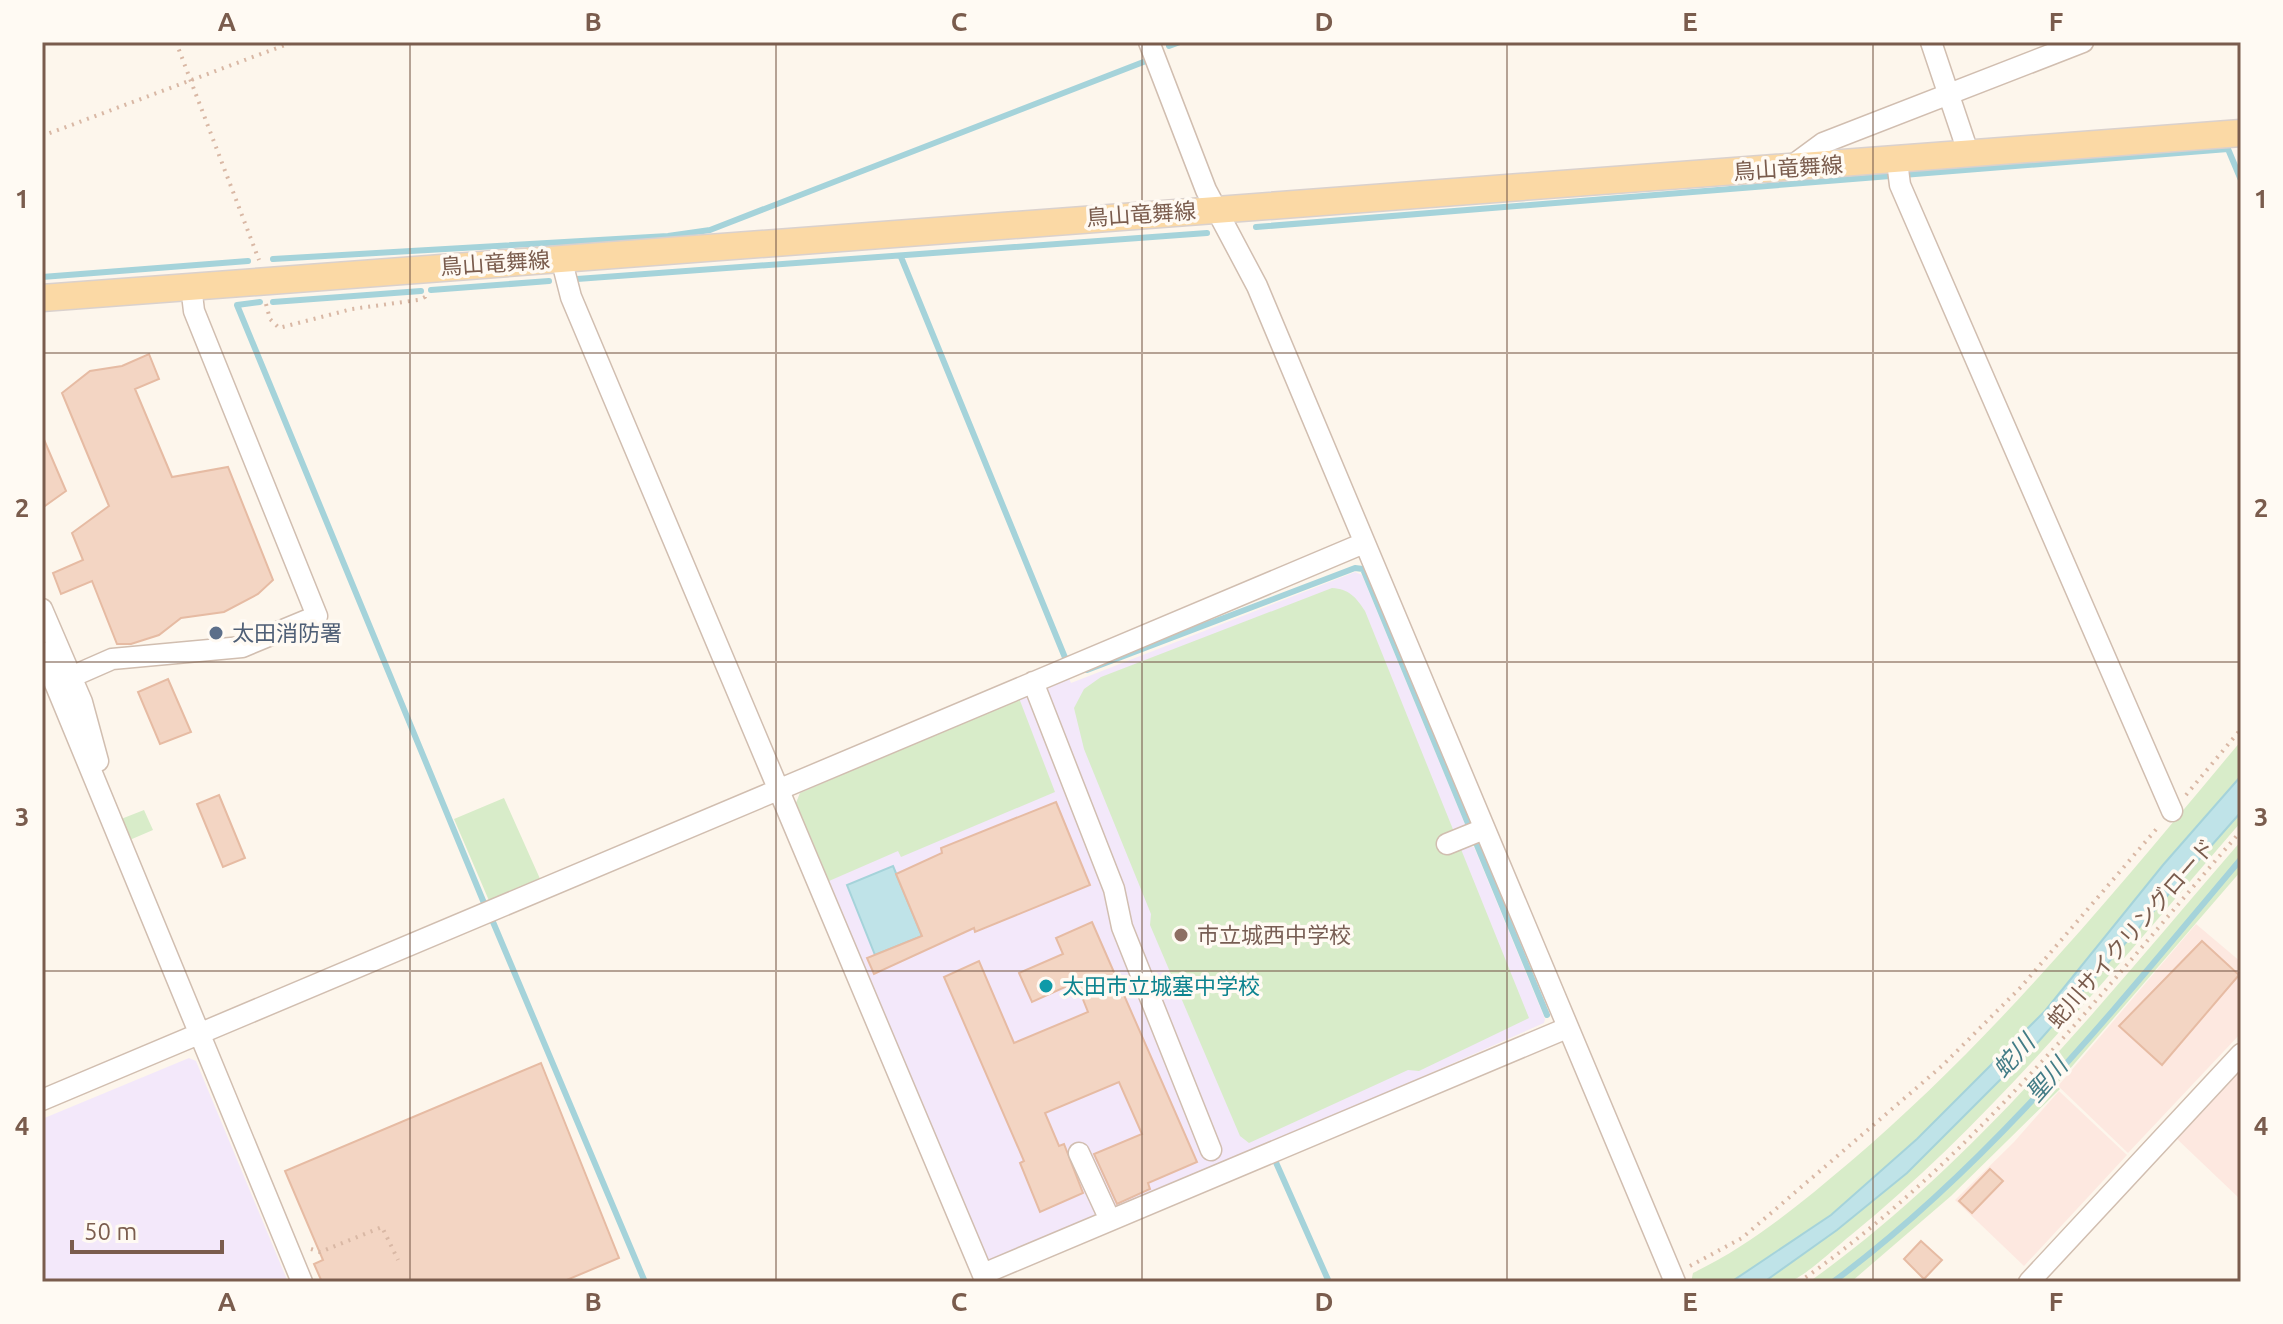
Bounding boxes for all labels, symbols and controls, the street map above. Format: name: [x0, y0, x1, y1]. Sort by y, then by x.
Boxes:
text: A: [218, 7, 237, 36]
text: B: [584, 7, 602, 36]
text: C: [951, 7, 968, 36]
text: D: [1315, 7, 1333, 36]
text: E: [1682, 7, 1698, 36]
text: F: [2049, 7, 2063, 36]
street label: 鳥山竜舞線: [1732, 151, 1844, 184]
text: 1: [15, 184, 29, 213]
text: 1: [2254, 184, 2268, 213]
street label: 鳥山竜舞線: [1085, 197, 1197, 230]
street label: 鳥山竜舞線: [439, 246, 551, 279]
text: 2: [15, 493, 29, 522]
text: 2: [2254, 493, 2268, 522]
place label: 太田消防署: [232, 620, 342, 645]
marker: 太田消防署: [207, 624, 225, 642]
text: 3: [15, 802, 29, 831]
text: 3: [2254, 802, 2268, 831]
street label: 蛇川サイクリングロード: [2042, 833, 2219, 1032]
place label: 市立城西中学校: [1197, 922, 1351, 947]
marker: 市立城西中学校: [1172, 926, 1190, 944]
place label: 太田市立城塞中学校: [1062, 973, 1260, 998]
marker: 太田市立城塞中学校: [1037, 977, 1055, 995]
water label: 蛇川: [1987, 1027, 2042, 1082]
water label: 聖川: [2021, 1050, 2075, 1107]
text: 4: [15, 1111, 29, 1140]
text: 4: [2254, 1111, 2268, 1140]
scale bar: [72, 1204, 222, 1254]
text: 50 m: [84, 1218, 137, 1245]
text: A: [218, 1287, 237, 1316]
text: B: [584, 1287, 602, 1316]
text: C: [951, 1287, 968, 1316]
text: D: [1315, 1287, 1333, 1316]
text: E: [1682, 1287, 1698, 1316]
text: F: [2049, 1287, 2063, 1316]

